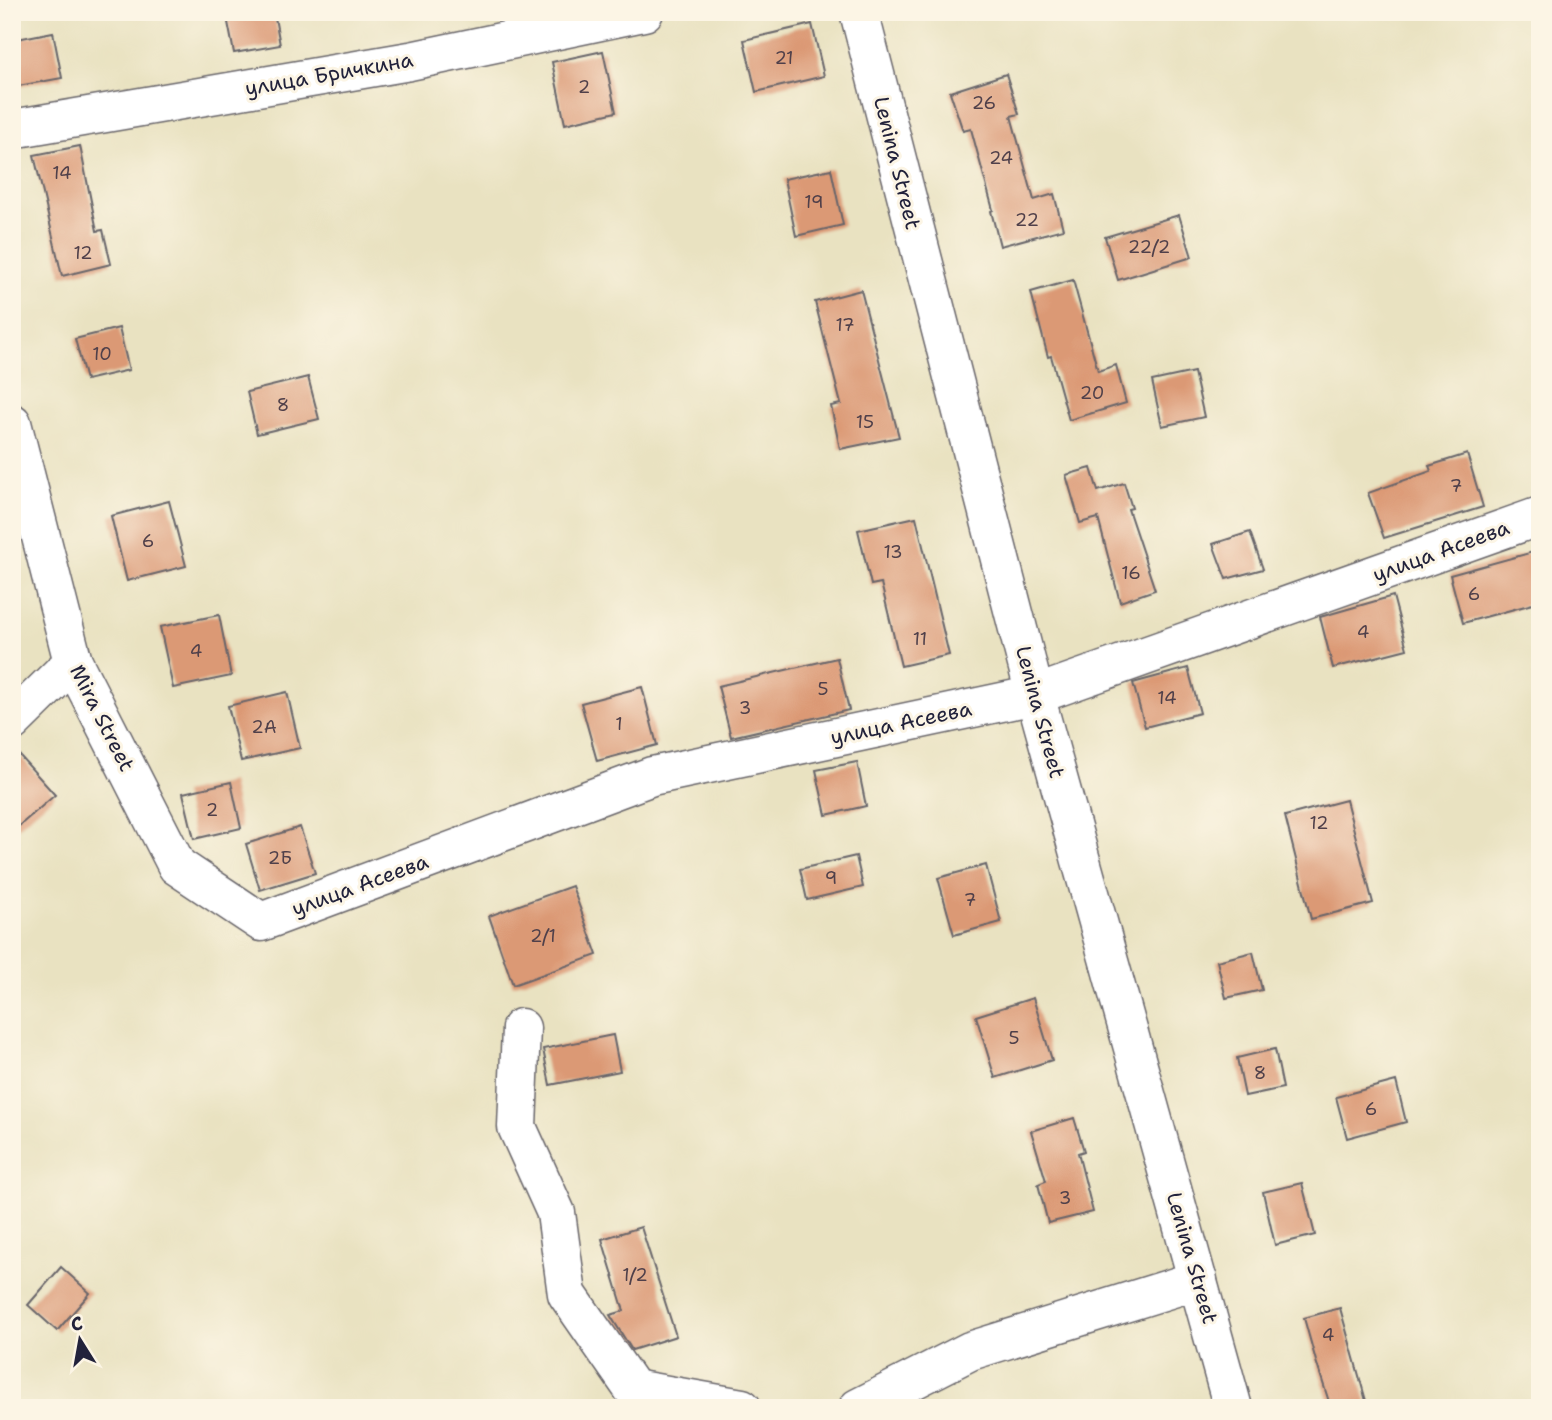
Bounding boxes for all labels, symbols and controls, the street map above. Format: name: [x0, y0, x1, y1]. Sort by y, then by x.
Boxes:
street label: улица Бричкина: [243, 45, 415, 103]
house number: 21: [774, 46, 794, 70]
house number: 2: [578, 75, 590, 99]
house number: 26: [972, 91, 996, 115]
street label: Lenina Street: [867, 94, 927, 232]
house number: 24: [989, 146, 1013, 170]
house number: 14: [52, 161, 72, 185]
house number: 19: [804, 190, 824, 214]
house number: 22: [1015, 208, 1039, 232]
house number: 22/2: [1128, 235, 1170, 259]
house number: 12: [73, 241, 93, 265]
house number: 17: [835, 313, 855, 337]
house number: 10: [92, 342, 112, 366]
house number: 20: [1080, 381, 1104, 405]
house number: 8: [277, 393, 289, 417]
house number: 15: [856, 410, 874, 434]
house number: 7: [1450, 474, 1462, 498]
street label: улица Асеева: [1369, 513, 1513, 589]
house number: 6: [142, 529, 154, 553]
house number: 13: [883, 540, 903, 564]
house number: 16: [1121, 561, 1141, 585]
house number: 6: [1468, 582, 1480, 606]
house number: 4: [1357, 620, 1369, 644]
house number: 11: [913, 627, 927, 651]
house number: 4: [190, 639, 202, 663]
street label: Lenina Street: [1009, 643, 1071, 781]
street label: Mira Street: [63, 660, 141, 776]
house number: 5: [817, 677, 829, 701]
house number: 14: [1157, 686, 1177, 710]
street label: улица Асеева: [828, 694, 974, 752]
house number: 3: [739, 696, 751, 720]
house number: 1: [615, 712, 623, 736]
house number: 2А: [251, 715, 277, 739]
house number: 2: [206, 798, 218, 822]
house number: 12: [1309, 811, 1329, 835]
house number: 2Б: [268, 846, 292, 870]
street label: улица Асеева: [288, 847, 432, 923]
house number: 9: [825, 866, 837, 890]
house number: 7: [964, 888, 976, 912]
house number: 2/1: [530, 924, 556, 948]
house number: 5: [1008, 1026, 1020, 1050]
house number: 8: [1254, 1061, 1266, 1085]
house number: 6: [1365, 1097, 1377, 1121]
house number: 3: [1059, 1186, 1071, 1210]
street label: Lenina Street: [1160, 1189, 1224, 1327]
house number: 1/2: [622, 1263, 648, 1287]
north arrow: [46, 1304, 116, 1374]
text: С: [69, 1310, 85, 1337]
house number: 4: [1322, 1323, 1334, 1347]

